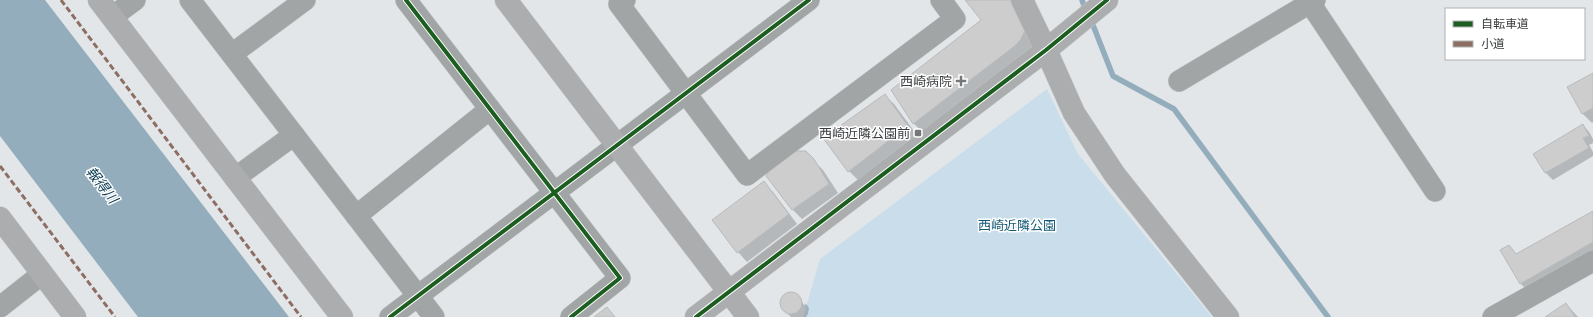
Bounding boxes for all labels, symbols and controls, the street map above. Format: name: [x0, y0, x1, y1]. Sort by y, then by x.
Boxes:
legend: [1445, 8, 1585, 60]
text: 自転車道: [1481, 17, 1529, 31]
text: 小道: [1481, 37, 1505, 51]
place label: 西崎病院: [900, 74, 952, 89]
marker: 西崎病院: [955, 75, 967, 87]
place label: 西崎近隣公園前: [819, 126, 910, 141]
marker: 西崎近隣公園前: [913, 128, 923, 138]
water label: 報得川: [83, 164, 122, 208]
park label: 西崎近隣公園: [978, 218, 1056, 233]

